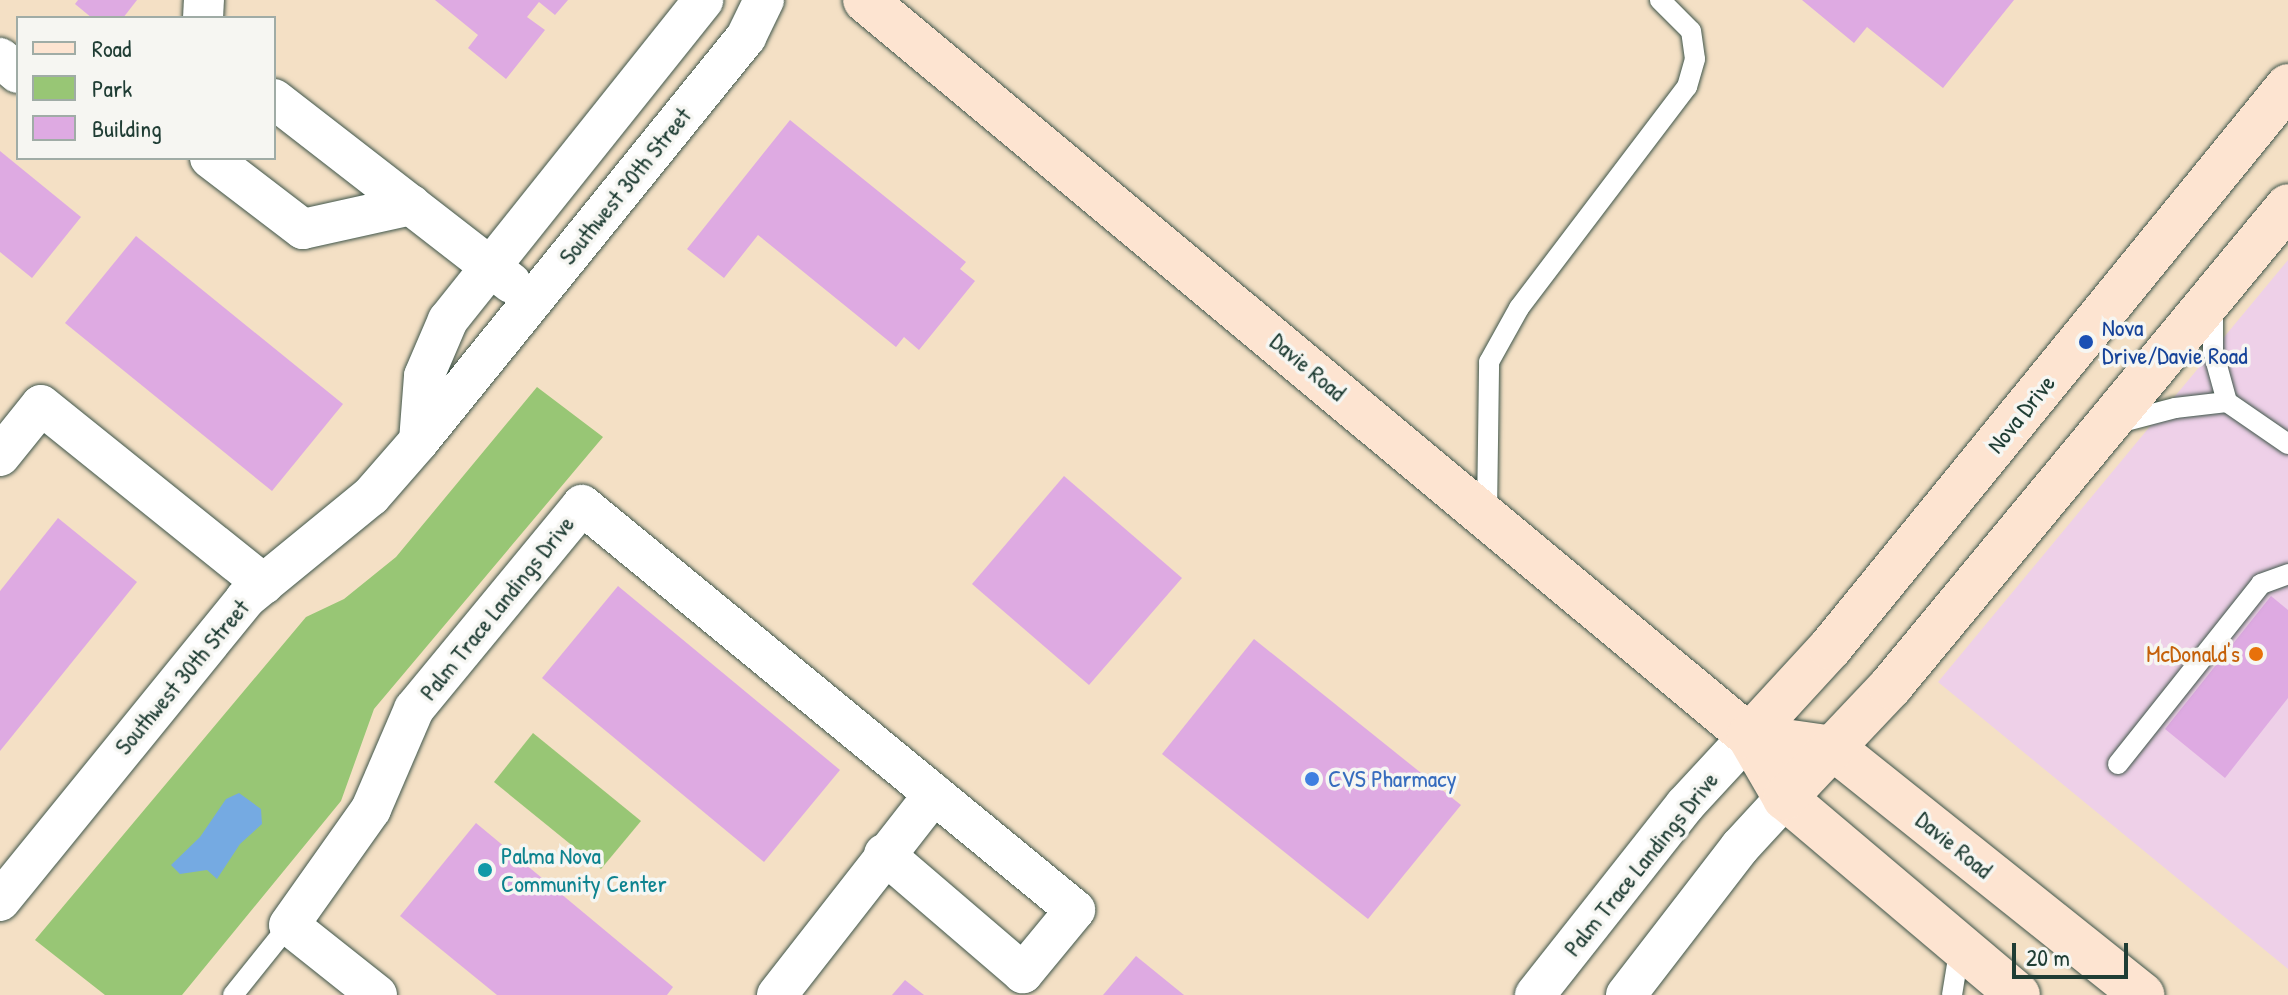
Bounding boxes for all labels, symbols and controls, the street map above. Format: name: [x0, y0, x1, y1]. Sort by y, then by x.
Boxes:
legend: [16, 16, 276, 160]
text: Road: [92, 32, 131, 64]
text: Park: [92, 72, 132, 104]
street label: Southwest 30th Street: [553, 102, 697, 270]
text: Building: [92, 112, 162, 144]
place label: Nova Drive/Davie Road: [2102, 314, 2248, 370]
street label: Davie Road: [1264, 327, 1352, 407]
marker: Nova Drive/Davie Road: [2077, 333, 2095, 351]
street label: Nova Drive: [1981, 369, 2061, 459]
street label: Palm Trace Landings Drive: [414, 510, 580, 706]
street label: Southwest 30th Street: [109, 594, 255, 760]
place label: McDonald's: [2146, 640, 2240, 668]
marker: McDonald's: [2247, 645, 2265, 663]
place label: CVS Pharmacy: [1328, 765, 1457, 793]
street label: Palm Trace Landings Drive: [1558, 766, 1724, 962]
marker: CVS Pharmacy: [1303, 770, 1321, 788]
street label: Davie Road: [1910, 805, 1998, 885]
place label: Palma Nova Community Center: [501, 842, 667, 898]
marker: Palma Nova Community Center: [476, 861, 494, 879]
scale bar: [2016, 927, 2132, 977]
text: 20 m: [2026, 941, 2070, 973]

